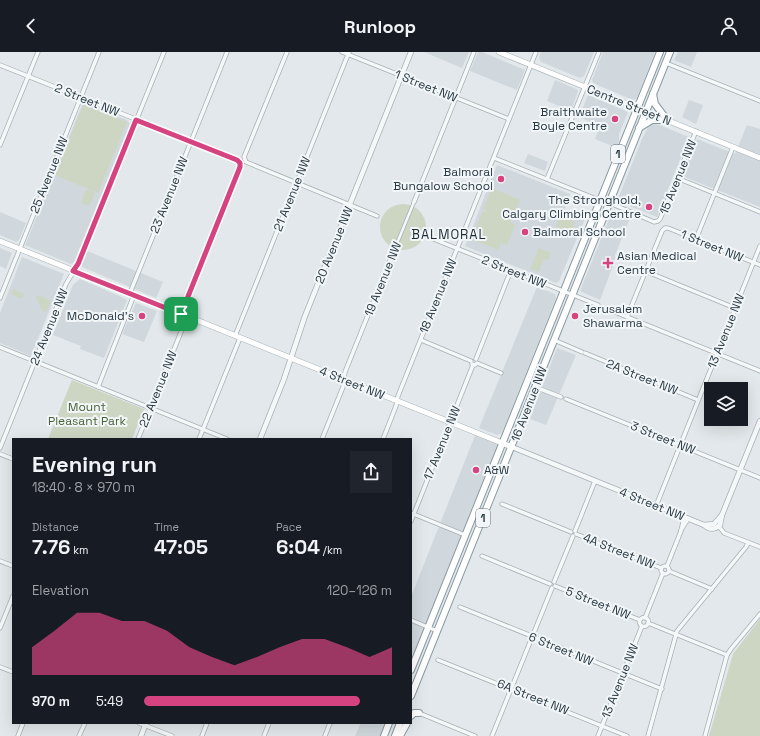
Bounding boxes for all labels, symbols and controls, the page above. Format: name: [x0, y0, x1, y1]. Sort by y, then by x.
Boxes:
icon: back: [20, 15, 42, 37]
text: Runloop: [344, 15, 416, 38]
icon: person: [718, 15, 740, 37]
street label: 1 Street NW: [392, 66, 460, 106]
street label: 2 Street NW: [52, 80, 122, 120]
street label: Centre Street N: [584, 81, 674, 129]
place label: Braithwaite Boyle Centre: [532, 104, 607, 134]
marker: Braithwaite Boyle Centre: [610, 114, 620, 124]
street label: 25 Avenue NW: [26, 134, 72, 216]
street label: 15 Avenue NW: [656, 137, 700, 217]
road number: 1: [611, 145, 625, 163]
street label: 23 Avenue NW: [146, 154, 192, 236]
street label: 21 Avenue NW: [270, 154, 314, 234]
place label: Balmoral Bungalow School: [393, 164, 493, 194]
marker: Balmoral Bungalow School: [496, 174, 506, 184]
place label: The Stronghold, Calgary Climbing Centre: [502, 192, 641, 222]
marker: The Stronghold, Calgary Climbing Centre: [644, 202, 654, 212]
street label: 20 Avenue NW: [311, 204, 357, 286]
place label: Balmoral School: [533, 224, 625, 240]
district label: BALMORAL: [411, 226, 487, 243]
street label: 1 Street NW: [678, 226, 746, 266]
marker: Balmoral School: [520, 227, 530, 237]
street label: 19 Avenue NW: [361, 239, 405, 319]
place label: Asian Medical Centre: [617, 248, 696, 278]
street label: 2 Street NW: [479, 252, 549, 292]
street label: 18 Avenue NW: [416, 256, 460, 336]
marker: Asian Medical Centre: [602, 257, 614, 269]
street label: 24 Avenue NW: [26, 286, 72, 368]
street label: 13 Avenue NW: [704, 291, 748, 371]
pin: [164, 297, 198, 331]
place label: Jerusalem Shawarma: [583, 301, 643, 331]
icon: arrive: [170, 303, 192, 325]
place label: McDonald's: [67, 308, 134, 324]
marker: McDonald's: [137, 311, 147, 321]
marker: Jerusalem Shawarma: [570, 311, 580, 321]
street label: 22 Avenue NW: [135, 348, 181, 430]
street label: 2A Street NW: [604, 355, 681, 399]
street label: 4 Street NW: [317, 363, 387, 403]
street label: 16 Avenue NW: [507, 364, 551, 444]
map controls: [704, 382, 748, 426]
button: layers: [704, 382, 748, 426]
park label: Mount Pleasant Park: [48, 399, 127, 429]
street label: 17 Avenue NW: [420, 403, 464, 482]
street label: 3 Street NW: [628, 418, 698, 458]
text: Evening run: [32, 450, 157, 478]
button: share: [350, 451, 392, 493]
place label: A&W: [484, 462, 510, 478]
marker: A&W: [471, 465, 481, 475]
text: 18:40 · 8 × 970 m: [32, 479, 135, 496]
street label: 4 Street NW: [617, 484, 687, 524]
road number: 1: [476, 509, 490, 527]
text: Distance: [32, 520, 79, 534]
text: Time: [154, 520, 179, 534]
text: Pace: [276, 520, 302, 534]
street label: 4A Street NW: [581, 529, 658, 573]
text: 7.76: [32, 534, 70, 560]
text: 47:05: [154, 534, 208, 560]
text: 6:04: [276, 534, 320, 560]
text: km: [70, 543, 89, 557]
text: /km: [320, 543, 342, 557]
text: Elevation: [32, 582, 89, 599]
text: 120–126 m: [327, 582, 392, 599]
street label: 5 Street NW: [563, 583, 633, 623]
street label: 6 Street NW: [526, 629, 596, 669]
street label: 13 Avenue NW: [598, 641, 642, 721]
street label: 6A Street NW: [495, 675, 572, 719]
text: 970 m: [32, 693, 70, 710]
text: 5:49: [96, 693, 123, 710]

